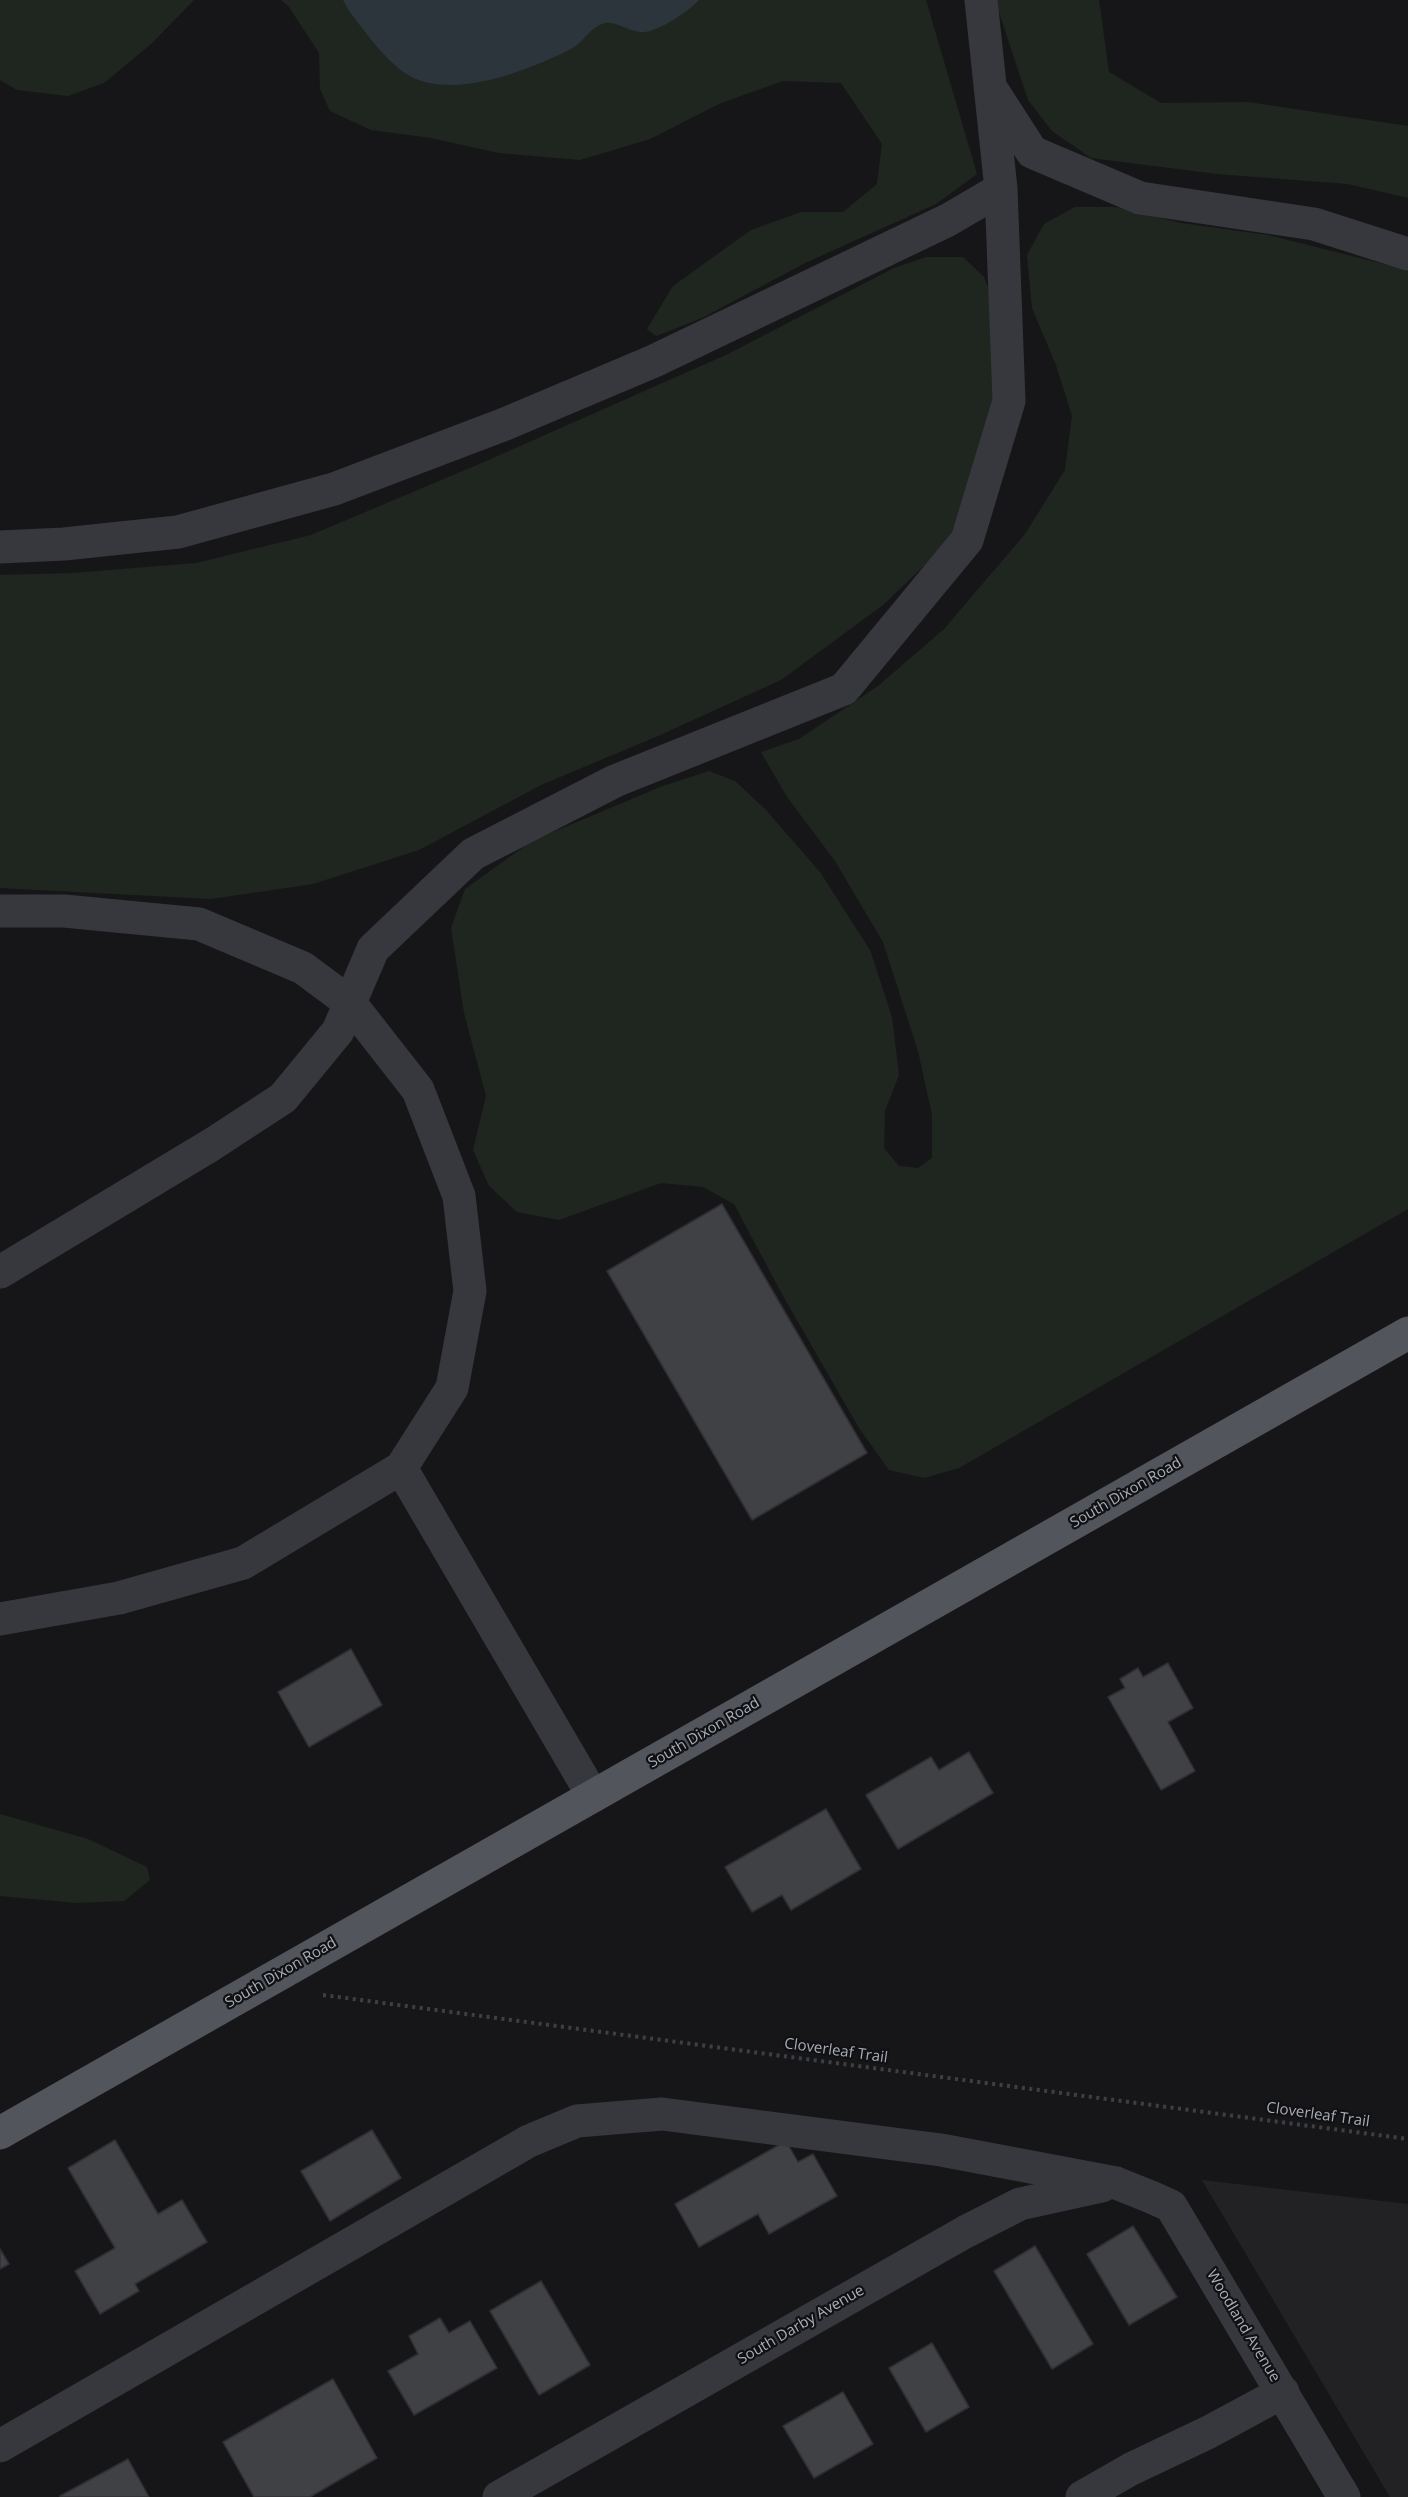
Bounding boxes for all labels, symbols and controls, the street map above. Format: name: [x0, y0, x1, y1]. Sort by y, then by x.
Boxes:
street label: South Dixon Road: [1067, 1454, 1185, 1532]
street label: South Dixon Road: [645, 1694, 763, 1772]
street label: South Dixon Road: [222, 1934, 340, 2012]
street label: Cloverleaf Trail: [783, 2035, 889, 2067]
street label: Cloverleaf Trail: [1265, 2099, 1371, 2131]
street label: Woodland Avenue: [1202, 2267, 1284, 2385]
street label: South Darby Avenue: [735, 2281, 867, 2369]

